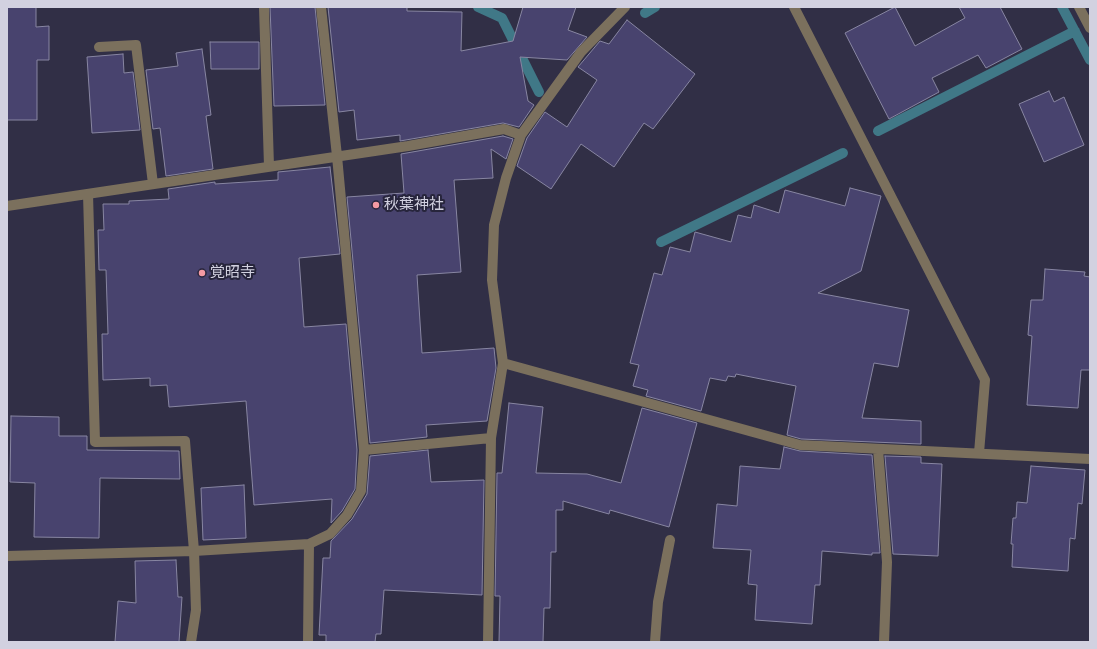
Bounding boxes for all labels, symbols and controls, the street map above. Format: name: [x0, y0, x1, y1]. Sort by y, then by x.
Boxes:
place label: 秋葉神社: [384, 196, 444, 214]
marker: 秋葉神社: [371, 200, 381, 210]
place label: 覚昭寺: [210, 264, 255, 282]
marker: 覚昭寺: [197, 268, 207, 278]

